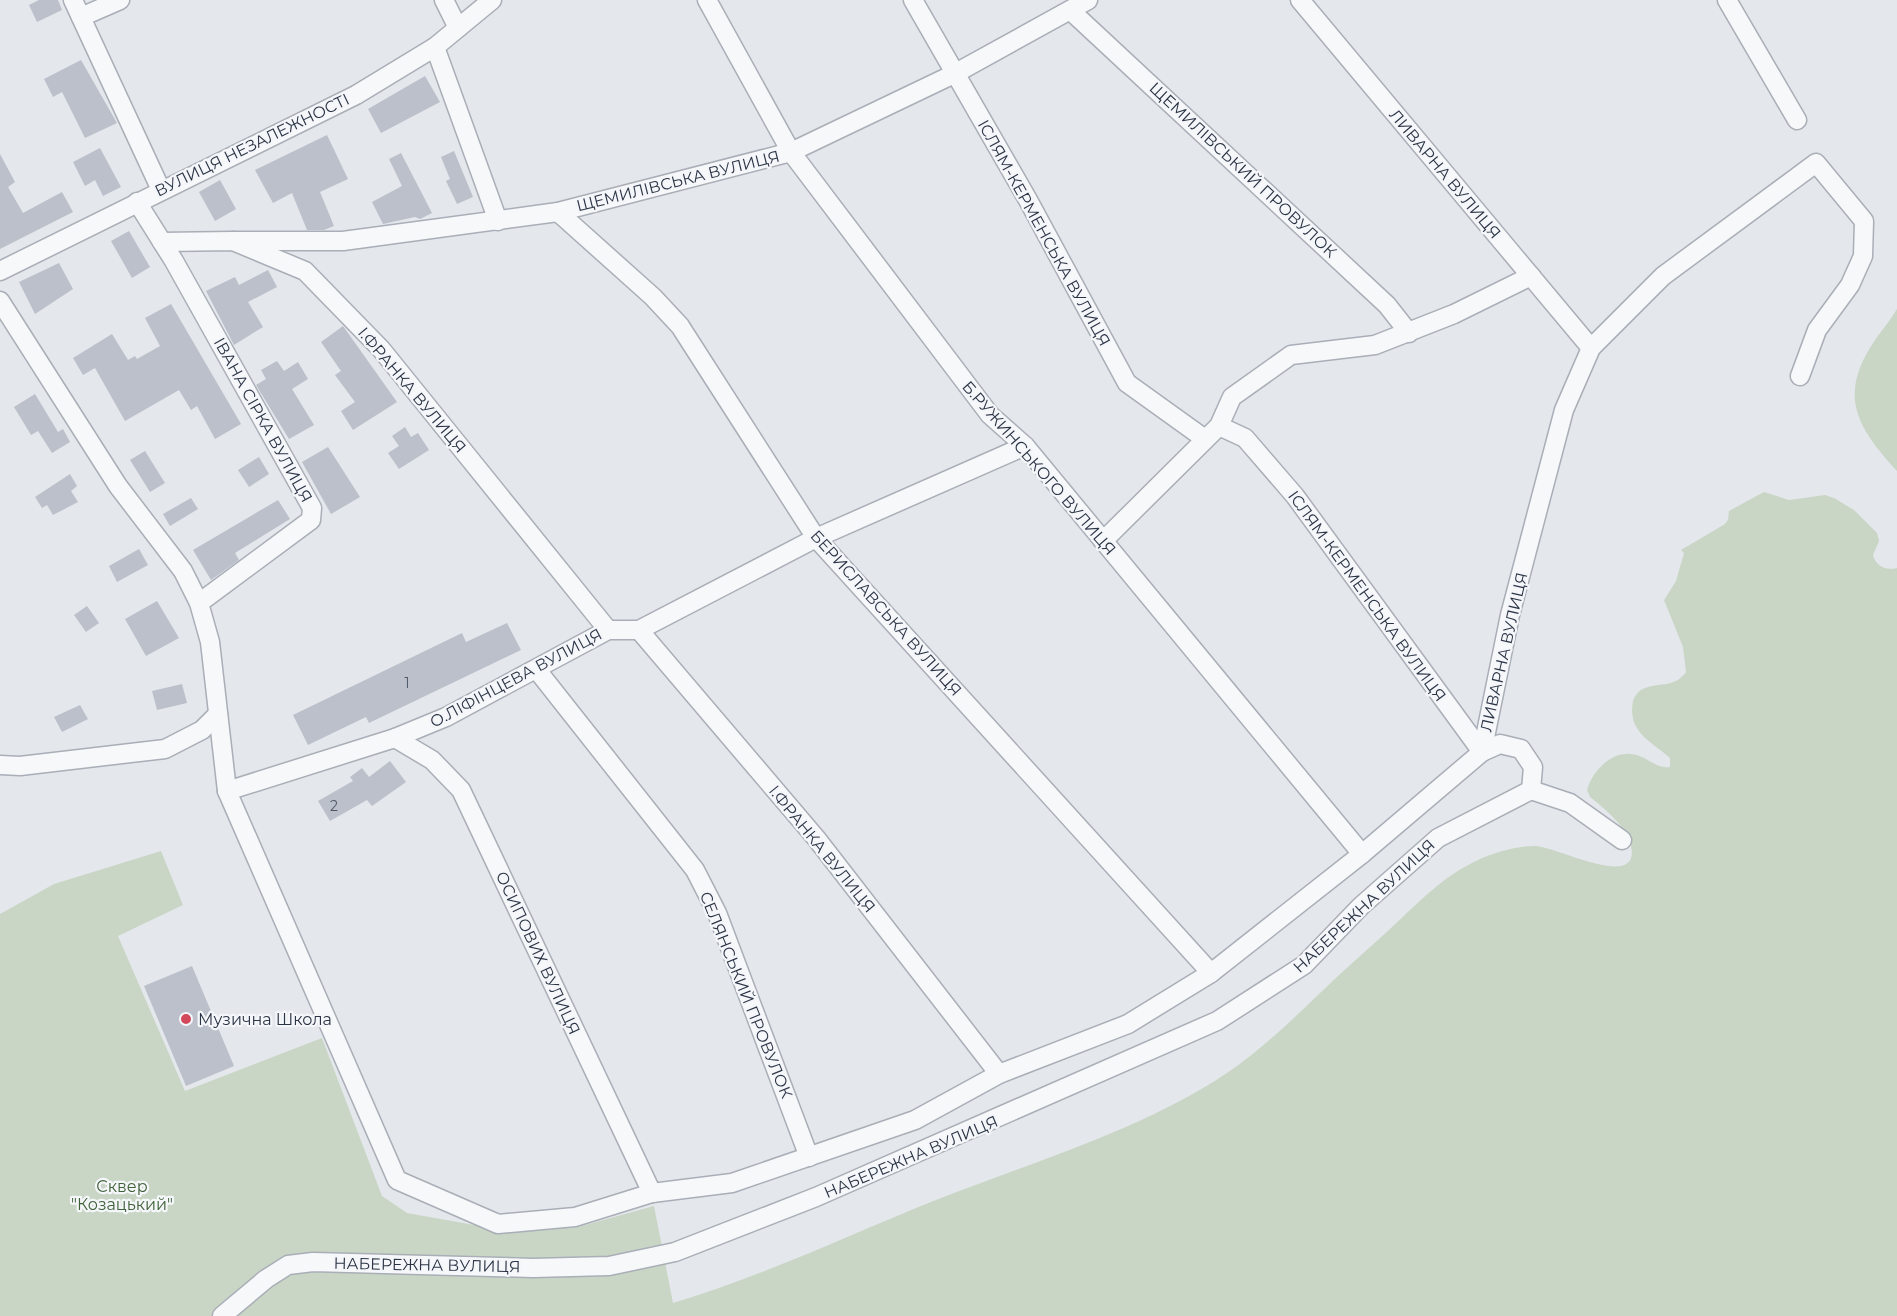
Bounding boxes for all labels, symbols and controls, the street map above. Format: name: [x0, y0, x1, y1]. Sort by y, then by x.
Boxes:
street label: ЩЕМИЛІВСЬКИЙ ПРОВУЛОК: [1146, 78, 1340, 262]
street label: ВУЛИЦЯ НЕЗАЛЕЖНОСТІ: [152, 89, 352, 201]
street label: ЛИВАРНА ВУЛИЦЯ: [1385, 105, 1505, 243]
street label: ІСЛЯМ-КЕРМЕНСЬКА ВУЛИЦЯ: [974, 116, 1114, 350]
street label: ЩЕМИЛІВСЬКА ВУЛИЦЯ: [574, 147, 782, 215]
street label: І.ФРАНКА ВУЛИЦЯ: [354, 323, 470, 457]
street label: ІВАНА СІРКА ВУЛИЦЯ: [210, 334, 316, 506]
street label: Б.РУЖИНСЬКОГО ВУЛИЦЯ: [958, 377, 1120, 559]
street label: ІСЛЯМ-КЕРМЕНСЬКА ВУЛИЦЯ: [1284, 487, 1450, 705]
street label: БЕРИСЛАВСЬКА ВУЛИЦЯ: [806, 526, 966, 700]
street label: ЛИВАРНА ВУЛИЦЯ: [1476, 570, 1532, 734]
street label: О.ЛІФІНЦЕВА ВУЛИЦЯ: [427, 624, 605, 732]
house number: 1: [404, 674, 410, 692]
street label: І.ФРАНКА ВУЛИЦЯ: [765, 782, 879, 916]
house number: 2: [330, 797, 338, 815]
street label: НАБЕРЕЖНА ВУЛИЦЯ: [1289, 835, 1439, 977]
street label: ОСИПОВИХ ВУЛИЦЯ: [492, 869, 584, 1037]
street label: СЕЛЯНСЬКИЙ ПРОВУЛОК: [696, 889, 796, 1101]
place label: Музична Школа: [198, 1010, 332, 1029]
marker: Музична Школа: [179, 1012, 193, 1026]
street label: НАБЕРЕЖНА ВУЛИЦЯ: [821, 1112, 1001, 1202]
park label: Сквер "Козацький": [71, 1177, 173, 1214]
street label: НАБЕРЕЖНА ВУЛИЦЯ: [333, 1254, 521, 1276]

